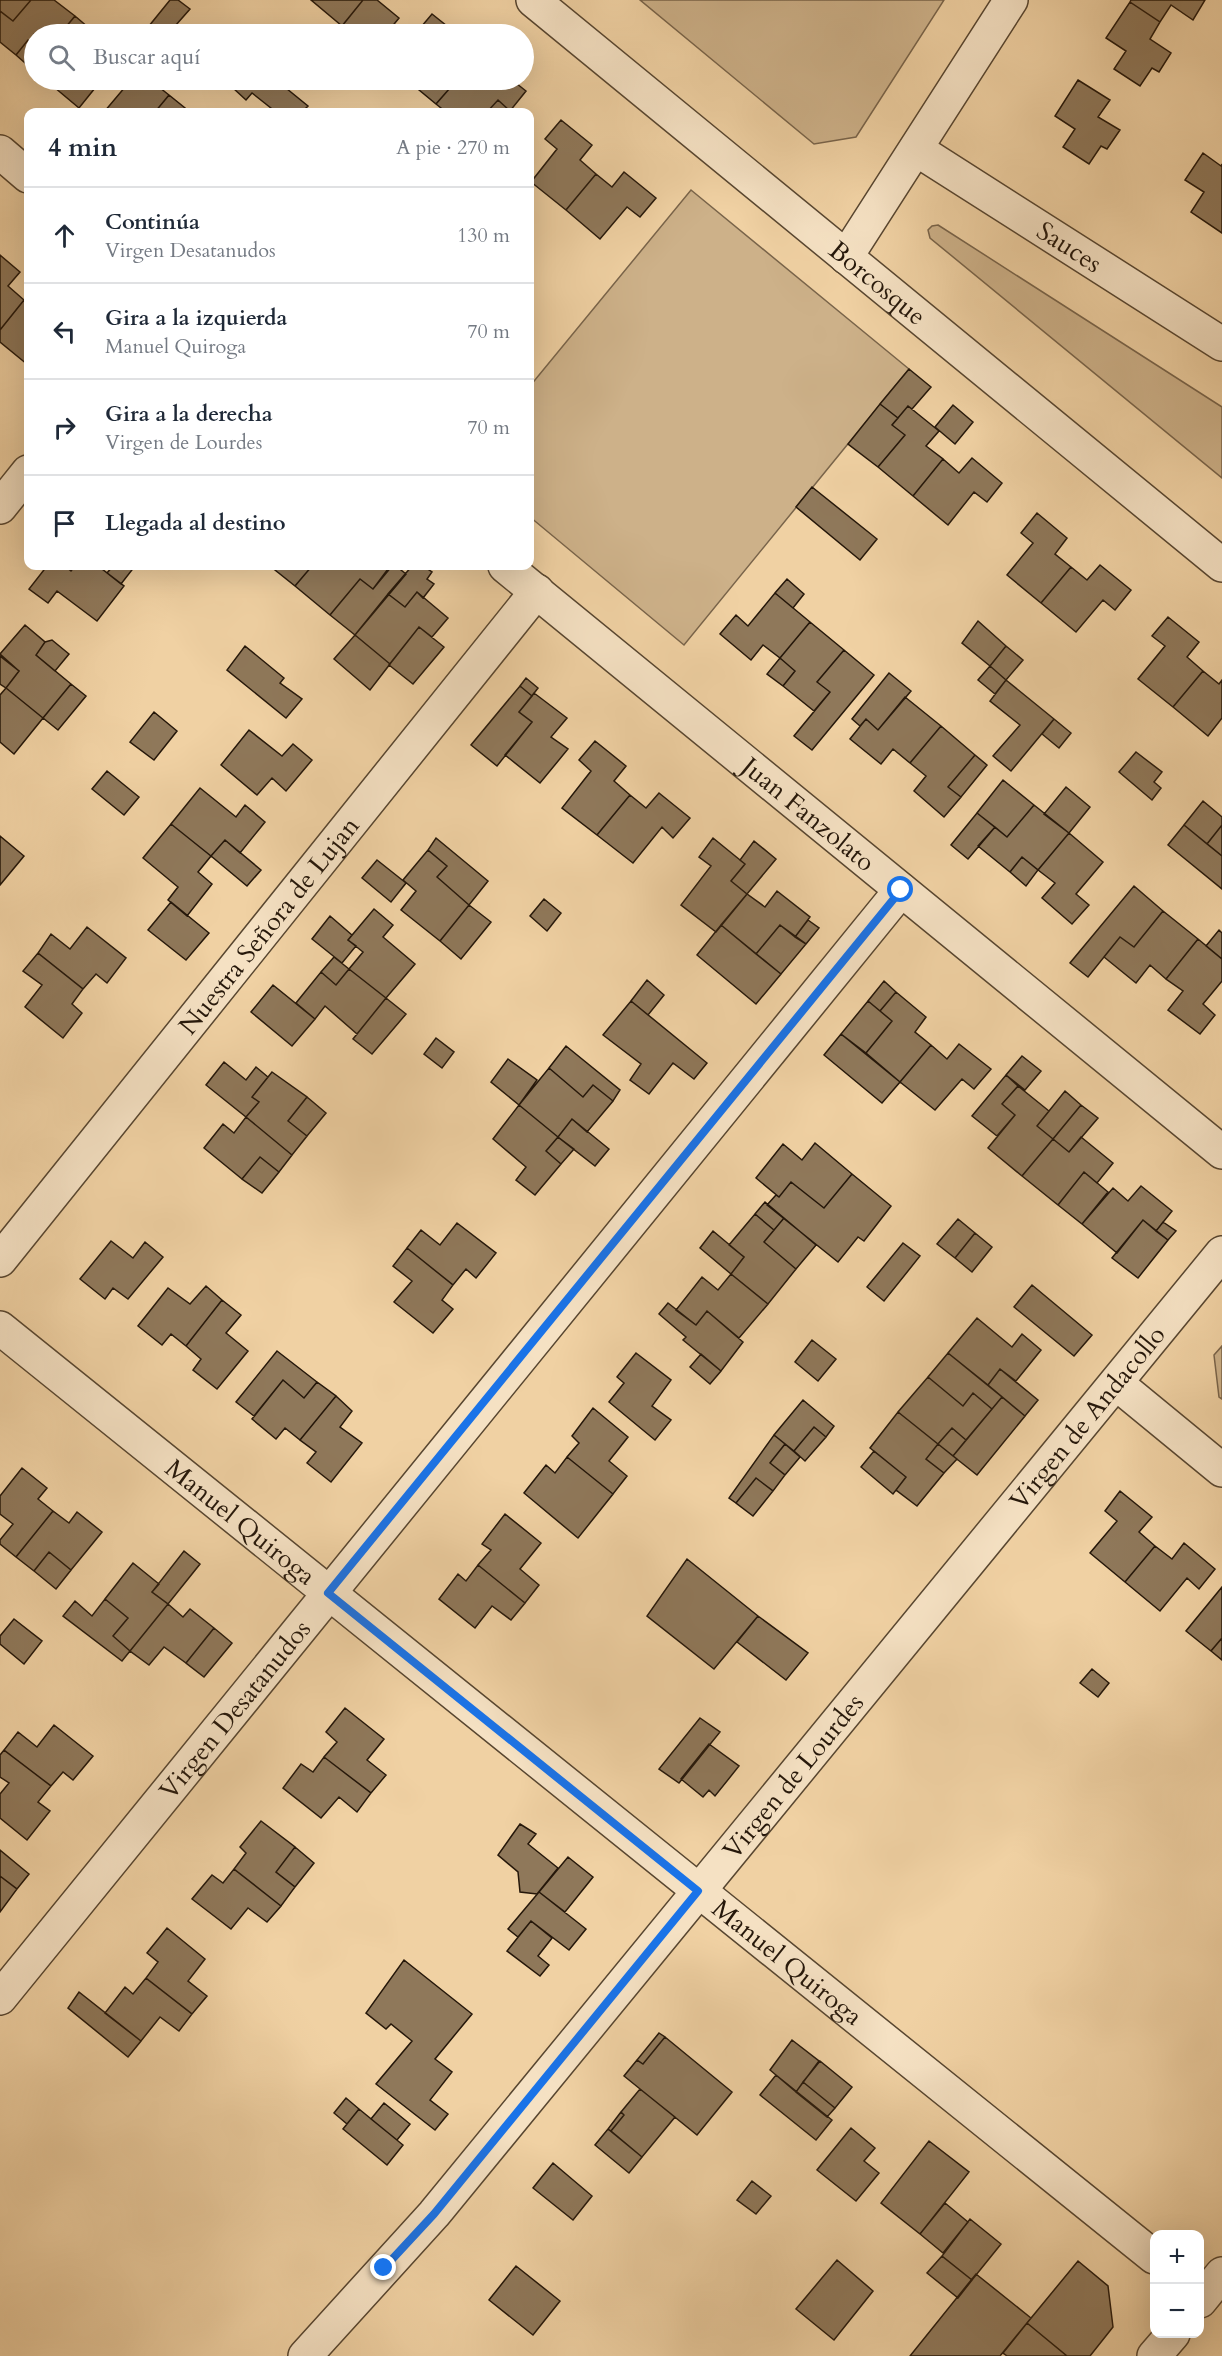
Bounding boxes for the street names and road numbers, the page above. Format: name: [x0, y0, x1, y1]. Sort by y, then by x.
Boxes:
street label: Sauces: [1030, 213, 1109, 281]
street label: Borcosque: [822, 233, 934, 333]
street label: Juan Fanzolato: [731, 746, 883, 879]
street label: Nuestra Señora de Lujan: [170, 809, 367, 1042]
street label: Virgen de Andacollo: [1001, 1318, 1173, 1517]
street label: Manuel Quiroga: [158, 1451, 323, 1593]
street label: Virgen Desatanudos: [151, 1612, 318, 1807]
street label: Virgen de Lourdes: [715, 1686, 871, 1866]
street label: Manuel Quiroga: [705, 1891, 870, 2033]

